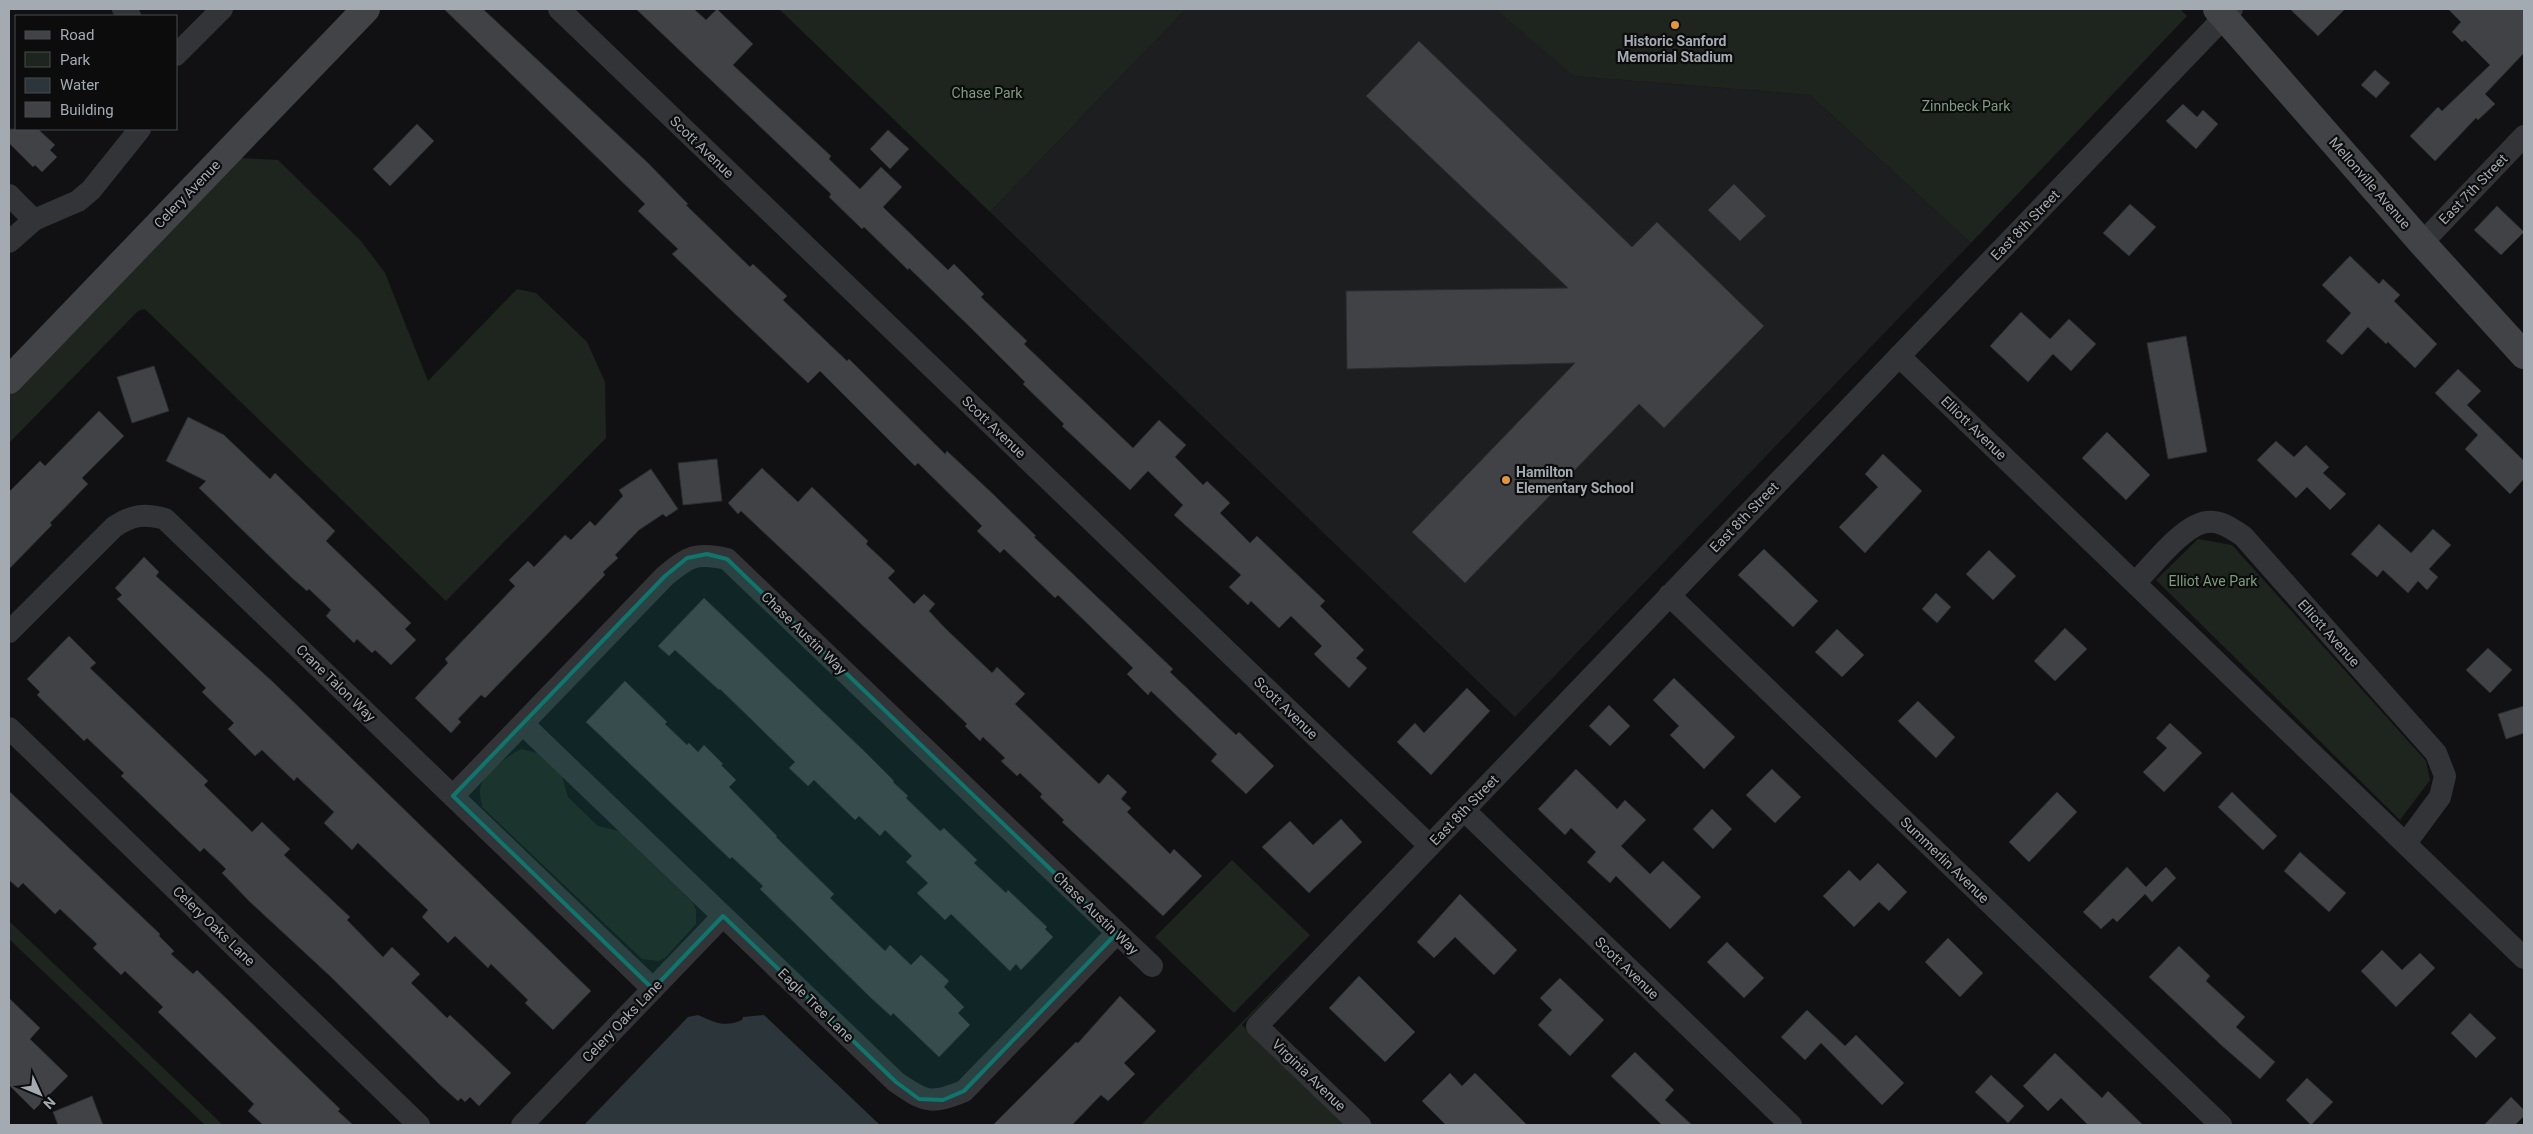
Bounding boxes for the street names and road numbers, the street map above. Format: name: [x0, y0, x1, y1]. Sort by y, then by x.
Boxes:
street label: Scott Avenue: [667, 113, 737, 181]
street label: Mellonville Avenue: [2326, 134, 2414, 232]
street label: East 7th Street: [2435, 150, 2511, 227]
street label: Celery Avenue: [151, 157, 223, 231]
street label: East 8th Street: [1987, 186, 2063, 263]
street label: Scott Avenue: [959, 393, 1029, 461]
street label: Elliott Avenue: [1938, 393, 2010, 463]
street label: East 8th Street: [1706, 478, 1782, 555]
street label: Chase Austin Way: [758, 588, 850, 678]
street label: Elliott Avenue: [2295, 596, 2363, 670]
street label: Crane Talon Way: [293, 641, 379, 725]
street label: Scott Avenue: [1251, 674, 1321, 742]
street label: East 8th Street: [1426, 771, 1502, 848]
street label: Summerlin Avenue: [1898, 814, 1992, 906]
street label: Chase Austin Way: [1050, 868, 1142, 958]
street label: Celery Oaks Lane: [170, 883, 258, 969]
street label: Scott Avenue: [1592, 934, 1662, 1002]
street label: Eagle Tree Lane: [775, 965, 857, 1045]
street label: Celery Oaks Lane: [579, 977, 665, 1065]
street label: Virginia Avenue: [1269, 1036, 1349, 1114]

